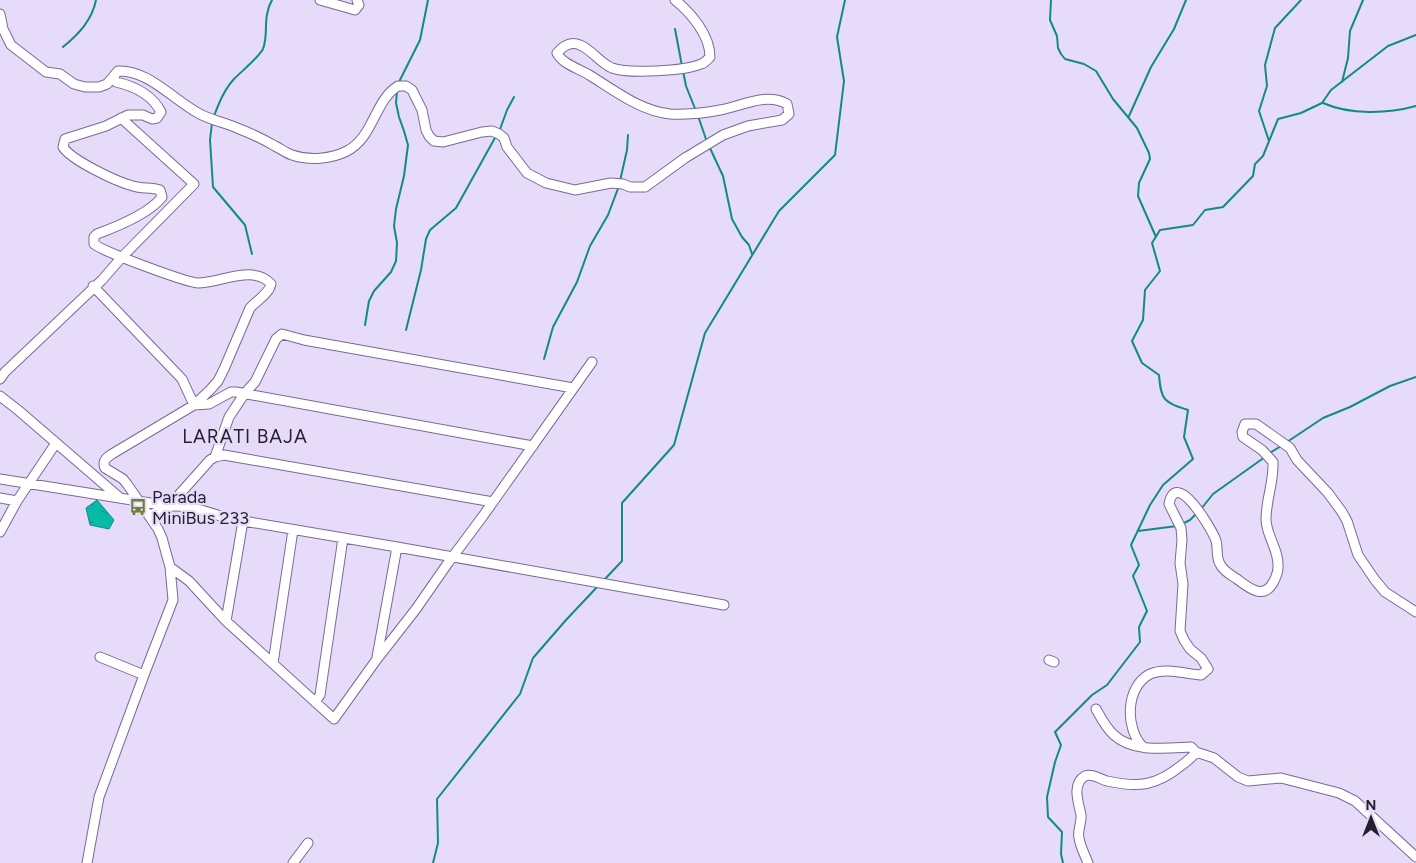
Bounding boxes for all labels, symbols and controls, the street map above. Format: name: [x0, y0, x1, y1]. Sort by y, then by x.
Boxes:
district label: LARATI BAJA: [182, 425, 308, 448]
place label: Parada MiniBus 233: [152, 486, 249, 529]
bus stop icon: Parada MiniBus 233: [128, 497, 148, 517]
north arrow: [1346, 793, 1396, 843]
text: N: [1366, 797, 1376, 814]

